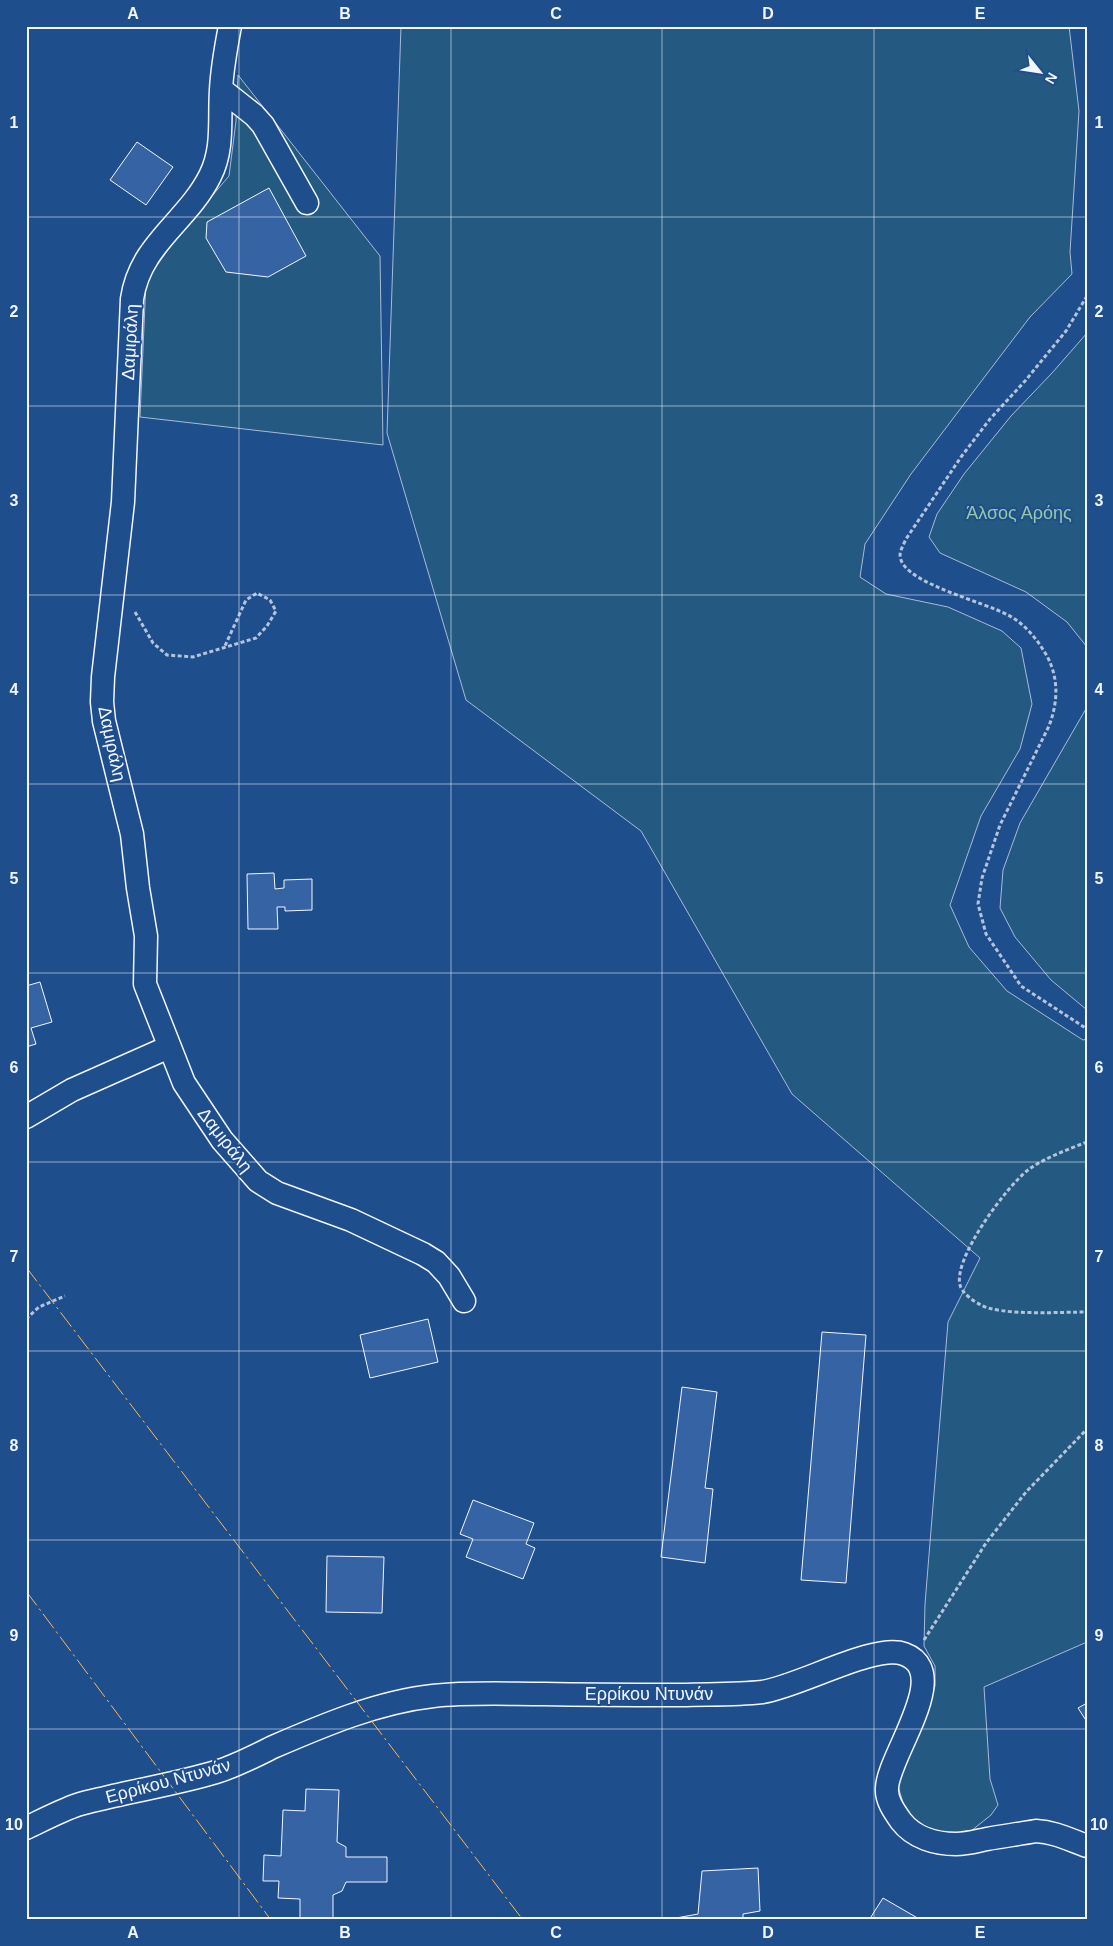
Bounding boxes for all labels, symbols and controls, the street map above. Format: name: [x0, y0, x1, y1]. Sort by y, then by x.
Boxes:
text: A: [127, 5, 139, 22]
text: B: [339, 5, 351, 22]
text: C: [550, 5, 562, 22]
text: D: [762, 5, 774, 22]
text: E: [975, 5, 986, 22]
north arrow: [1016, 48, 1066, 98]
text: N: [1042, 70, 1061, 87]
text: 1: [10, 114, 19, 131]
text: 1: [1095, 114, 1104, 131]
text: 2: [10, 303, 19, 320]
street label: Δαμιράλη: [118, 303, 142, 381]
text: 2: [1095, 303, 1104, 320]
text: 3: [10, 492, 19, 509]
text: 3: [1095, 492, 1104, 509]
park label: Άλσος Αρόης: [966, 503, 1072, 523]
text: 4: [10, 681, 19, 698]
text: 4: [1095, 681, 1104, 698]
street label: Δαμιράλη: [94, 705, 130, 783]
text: 5: [10, 870, 19, 887]
text: 5: [1095, 870, 1104, 887]
text: 6: [10, 1059, 19, 1076]
text: 6: [1095, 1059, 1104, 1076]
street label: Δαμιράλη: [194, 1104, 256, 1176]
text: 7: [10, 1248, 19, 1265]
text: 7: [1095, 1248, 1104, 1265]
text: 8: [10, 1437, 19, 1454]
text: 8: [1095, 1437, 1104, 1454]
text: 9: [10, 1627, 19, 1644]
text: 9: [1095, 1627, 1104, 1644]
street label: Ερρίκου Ντυνάν: [585, 1684, 713, 1704]
street label: Ερρίκου Ντυνάν: [103, 1755, 233, 1807]
text: 10: [5, 1816, 23, 1833]
text: 10: [1090, 1816, 1108, 1833]
text: A: [127, 1924, 139, 1941]
text: B: [339, 1924, 351, 1941]
text: C: [550, 1924, 562, 1941]
text: D: [762, 1924, 774, 1941]
text: E: [975, 1924, 986, 1941]

